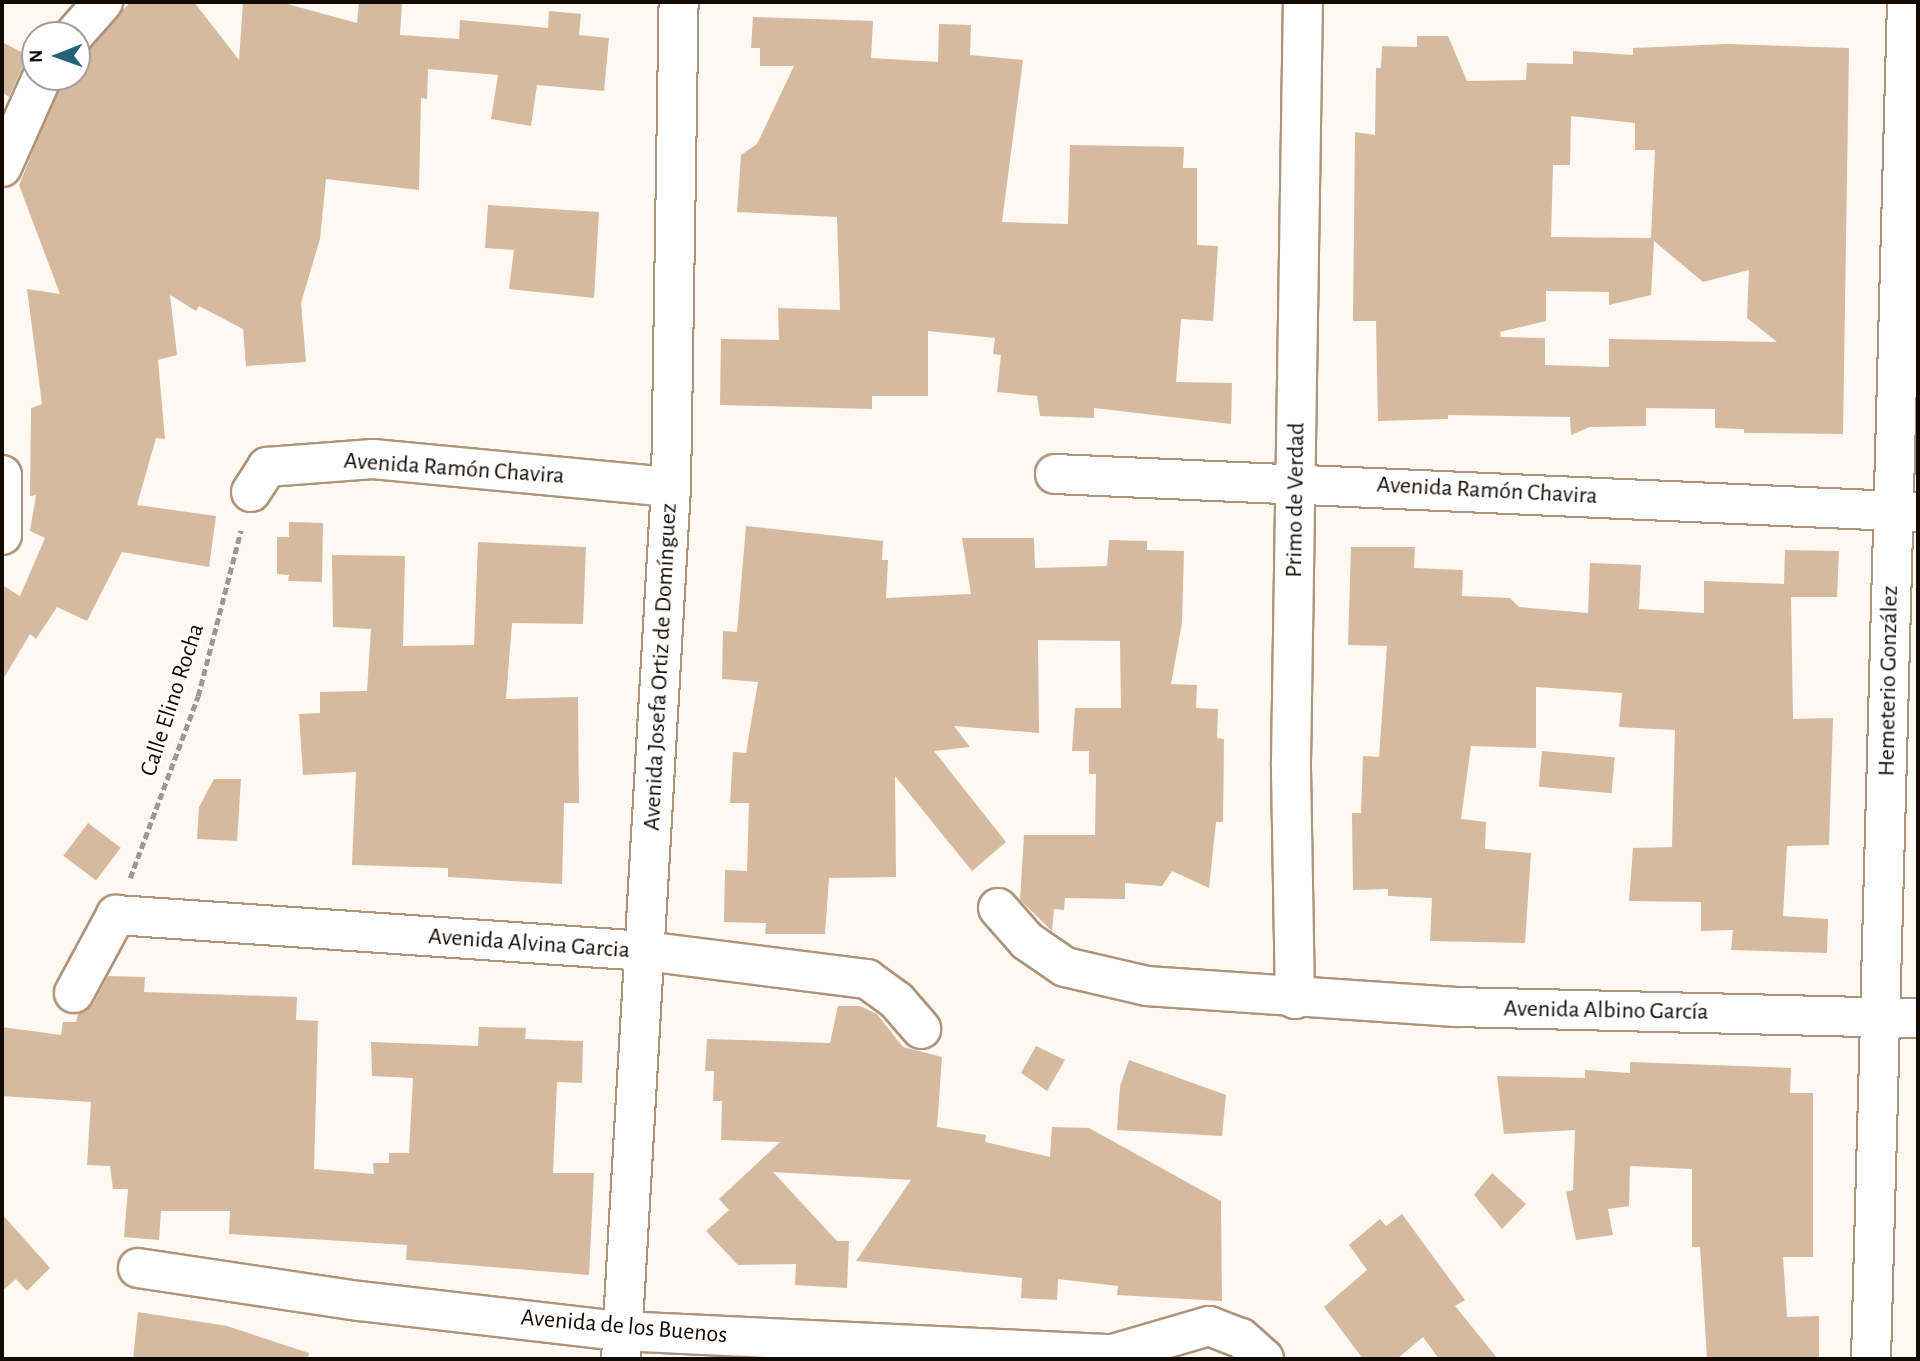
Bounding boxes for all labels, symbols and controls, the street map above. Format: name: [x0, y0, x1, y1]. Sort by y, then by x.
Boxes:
north arrow: [21, 21, 91, 91]
text: N: [27, 50, 46, 63]
street label: Primo de Verdad: [1280, 422, 1312, 578]
street label: Avenida Ramón Chavira: [343, 447, 565, 491]
street label: Avenida Ramón Chavira: [1376, 471, 1598, 511]
street label: Avenida Josefa Ortiz de Domínguez: [638, 503, 684, 831]
street label: Hemeterio González: [1873, 585, 1905, 777]
street label: Calle Elino Rocha: [135, 620, 211, 780]
street label: Avenida Alvina Garcia: [427, 923, 631, 965]
street label: Avenida Albino García: [1503, 995, 1709, 1027]
street label: Avenida de los Buenos: [520, 1304, 728, 1350]

